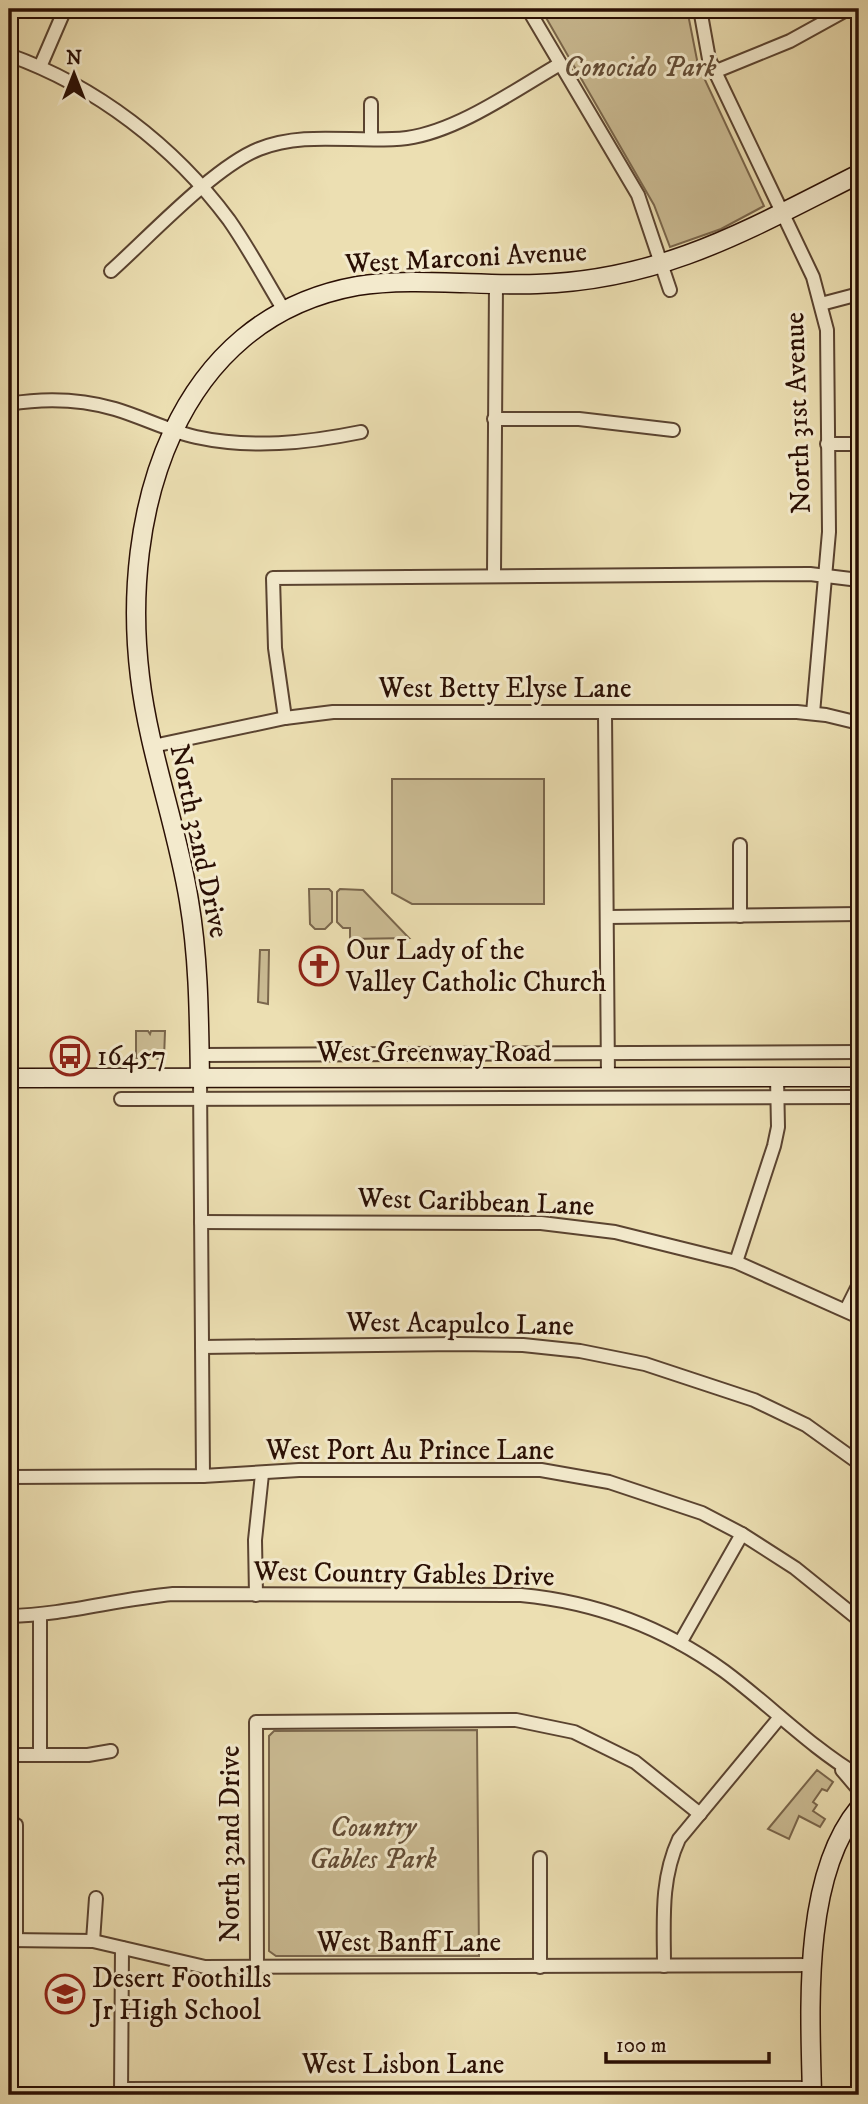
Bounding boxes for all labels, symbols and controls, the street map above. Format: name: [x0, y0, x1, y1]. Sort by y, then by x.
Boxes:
north arrow: [38, 38, 108, 108]
text: N: [66, 47, 82, 70]
park label: Conocido Park: [563, 50, 717, 85]
street label: West Marconi Avenue: [343, 234, 588, 282]
street label: North 31st Avenue: [777, 312, 819, 514]
street label: West Betty Elyse Lane: [377, 671, 632, 706]
street label: North 32nd Drive: [161, 741, 237, 941]
place label: Our Lady of the Valley Catholic Church: [345, 933, 607, 1000]
church icon: Our Lady of the Valley Catholic Church: [298, 945, 340, 987]
bus stop icon: 16457: [49, 1035, 91, 1077]
street label: West Greenway Road: [316, 1035, 551, 1070]
place label: 16457: [97, 1039, 166, 1074]
street label: West Caribbean Lane: [356, 1180, 595, 1224]
street label: West Acapulco Lane: [345, 1304, 574, 1343]
street label: West Port Au Prince Lane: [265, 1433, 554, 1468]
street label: West Country Gables Drive: [252, 1554, 555, 1594]
street label: North 32nd Drive: [213, 1745, 248, 1943]
park label: Country Gables Park: [309, 1810, 437, 1877]
street label: West Banff Lane: [316, 1925, 501, 1960]
place label: Desert Foothills Jr High School: [89, 1961, 271, 2028]
school or university icon: Desert Foothills Jr High School: [44, 1973, 86, 2015]
scale bar: [606, 2020, 768, 2064]
text: 100 m: [616, 2033, 667, 2059]
street label: West Lisbon Lane: [301, 2047, 504, 2082]

